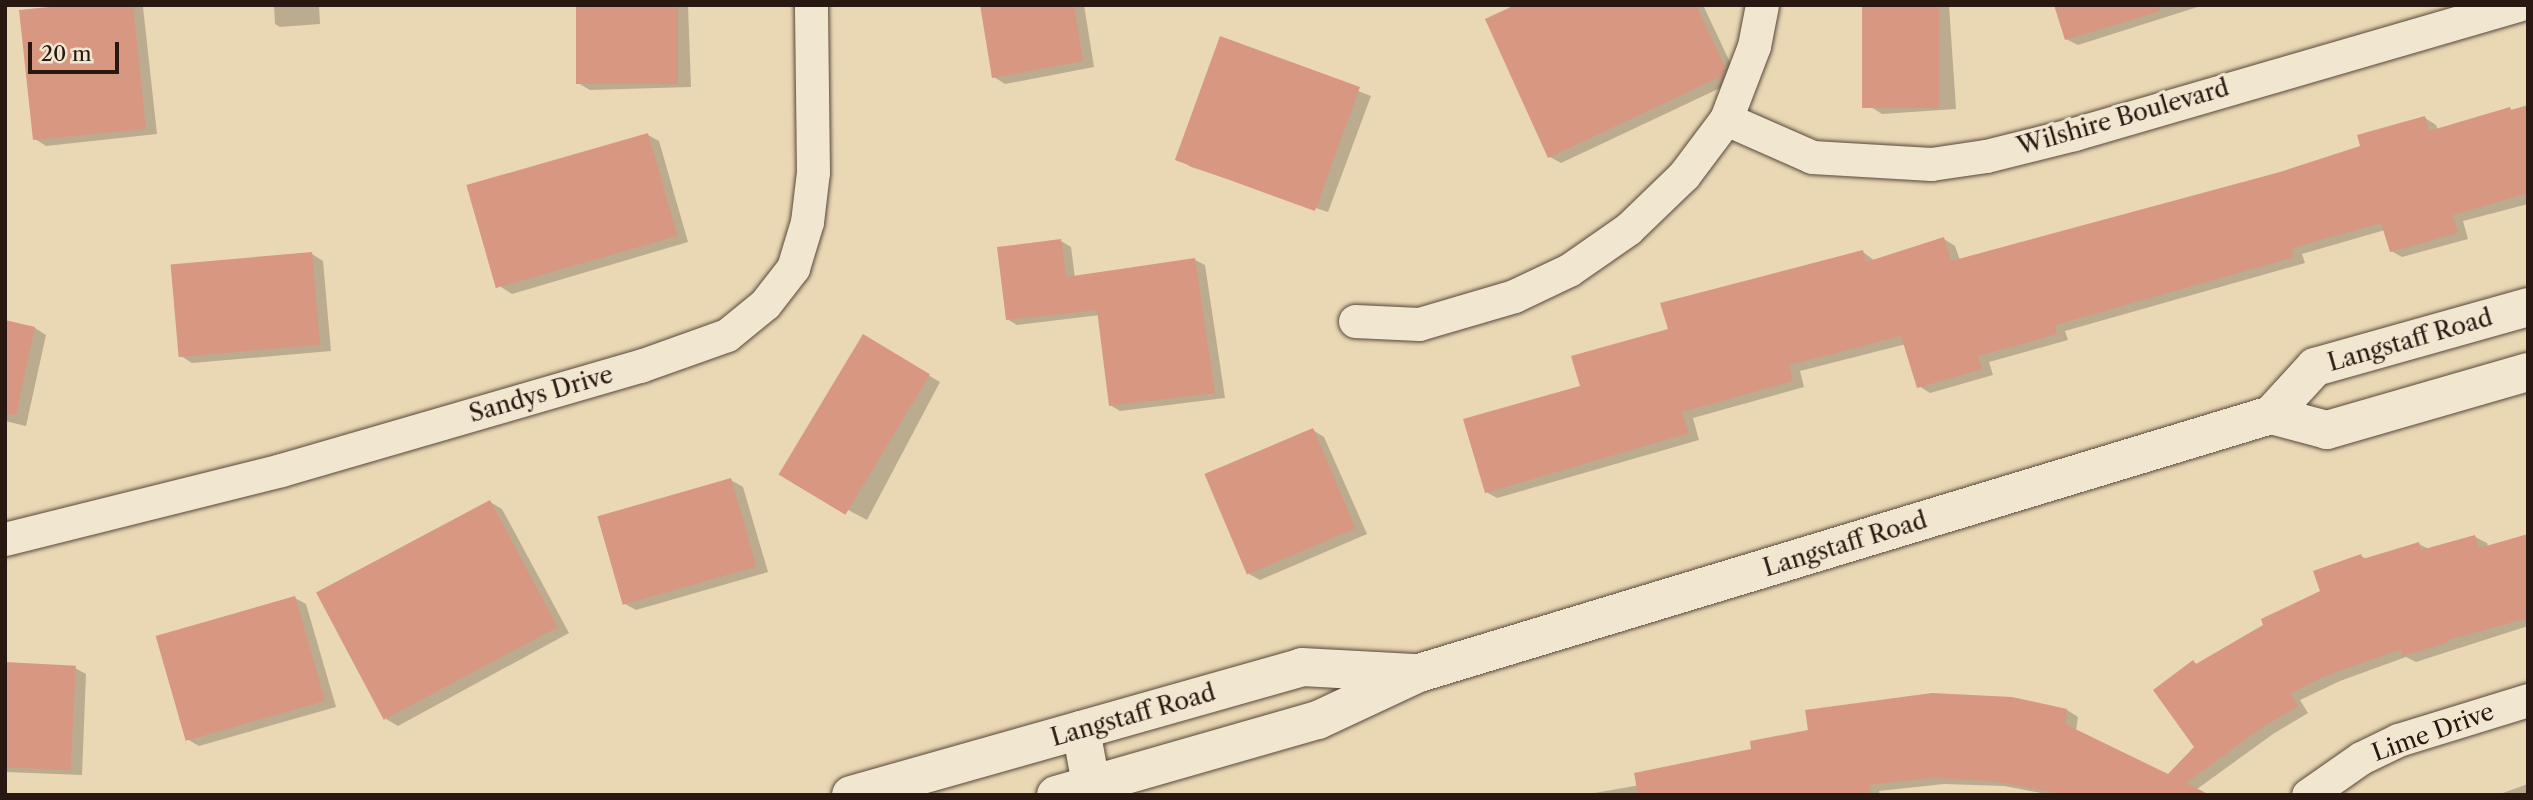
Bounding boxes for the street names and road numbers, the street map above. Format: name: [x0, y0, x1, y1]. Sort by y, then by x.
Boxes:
street label: Wilshire Boulevard: [2014, 73, 2232, 161]
street label: Langstaff Road: [2324, 303, 2496, 377]
street label: Sandys Drive: [466, 360, 616, 428]
street label: Langstaff Road: [1760, 505, 1930, 583]
street label: Langstaff Road: [1047, 678, 1219, 752]
street label: Lime Drive: [2368, 697, 2498, 767]

